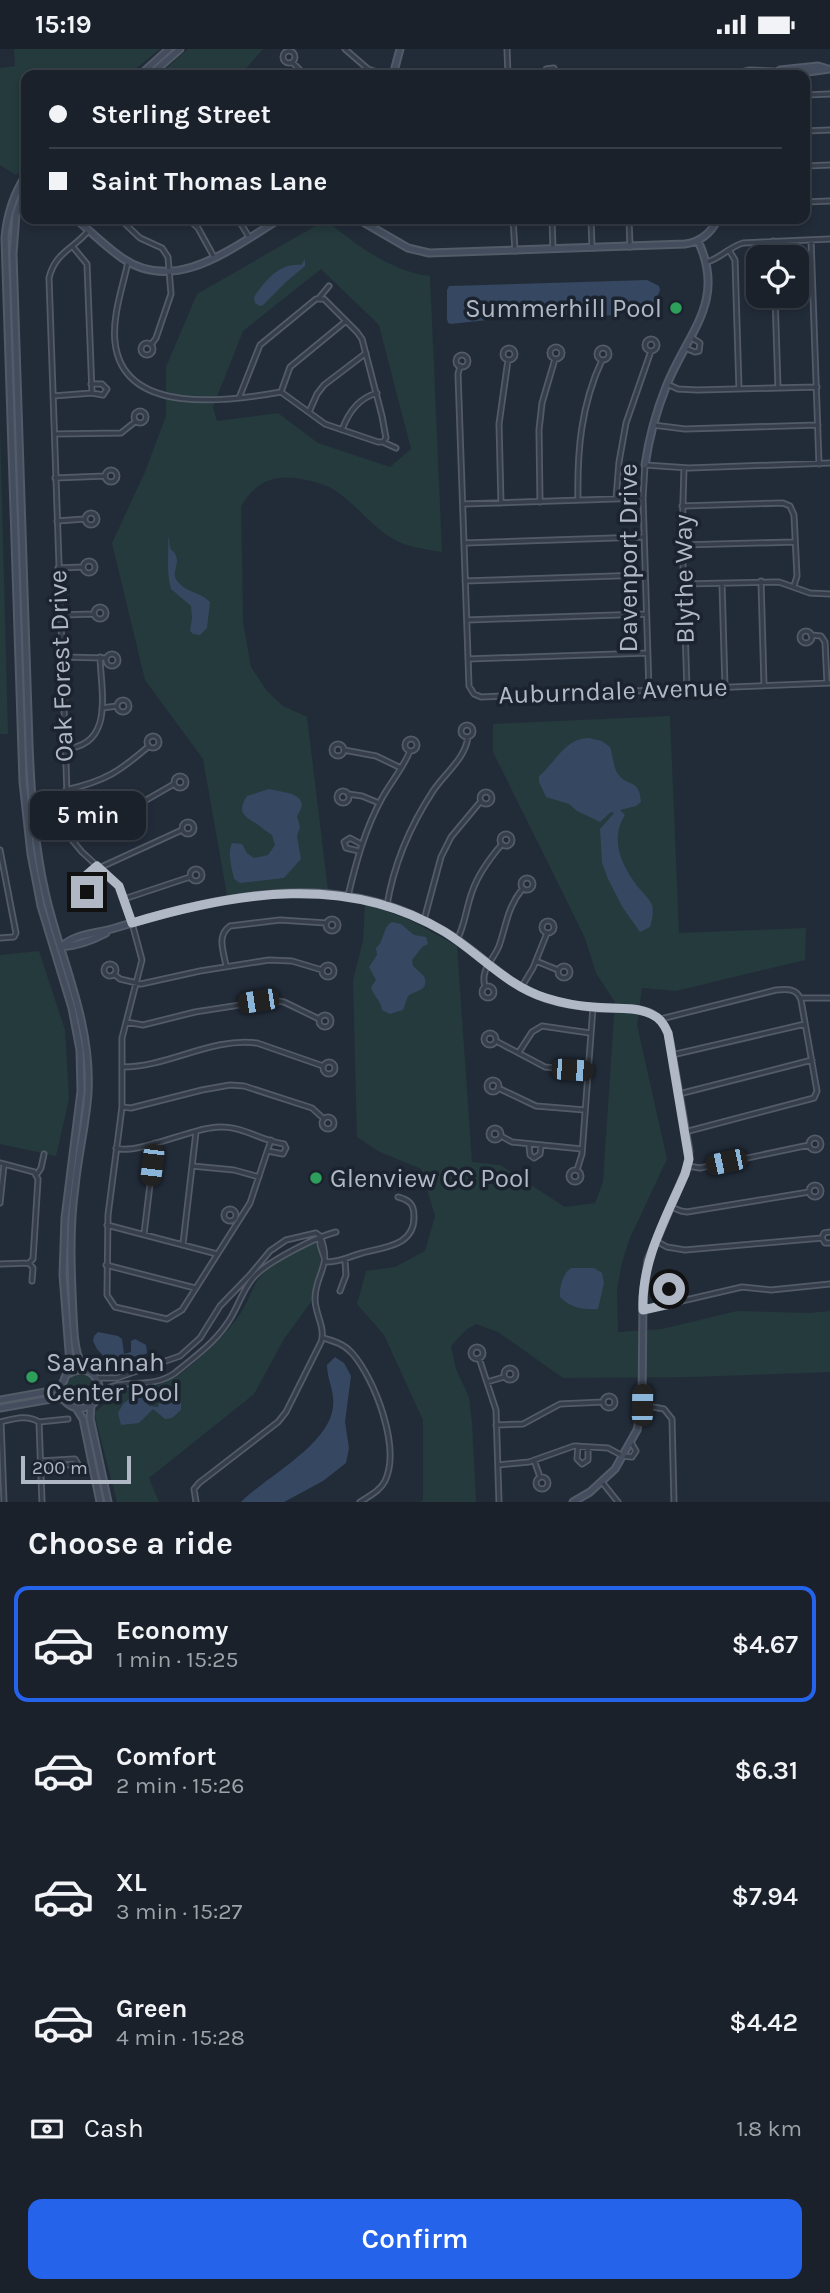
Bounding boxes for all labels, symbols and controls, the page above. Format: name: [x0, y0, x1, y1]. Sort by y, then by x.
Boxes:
text: 15:19: [35, 9, 92, 40]
text: Sterling Street: [91, 99, 271, 130]
text: Saint Thomas Lane: [91, 166, 327, 197]
map controls: [746, 245, 809, 308]
button: locate: [746, 245, 809, 308]
place label: Summerhill Pool: [465, 293, 662, 324]
marker: Summerhill Pool: [668, 300, 684, 316]
street label: Davenport Drive: [613, 463, 644, 653]
street label: Blythe Way: [667, 514, 701, 644]
street label: Oak Forest Drive: [42, 569, 80, 763]
street label: Auburndale Avenue: [498, 672, 728, 710]
callout: 5 min: [29, 791, 145, 839]
text: 5 min: [57, 802, 119, 829]
route end: [71, 876, 103, 908]
car: [236, 987, 281, 1015]
car: [551, 1058, 594, 1082]
car: [140, 1143, 165, 1187]
car: [704, 1147, 749, 1177]
place label: Glenview CC Pool: [330, 1163, 530, 1194]
marker: Glenview CC Pool: [308, 1170, 324, 1186]
route start: [653, 1273, 685, 1305]
place label: Savannah Center Pool: [46, 1347, 180, 1408]
marker: Savannah Center Pool: [24, 1369, 40, 1385]
car: [632, 1384, 653, 1426]
scale bar: [21, 1453, 131, 1485]
text: 200 m: [32, 1457, 88, 1479]
text: Choose a ride: [28, 1525, 233, 1562]
icon: car: [32, 1613, 95, 1676]
text: Economy: [116, 1615, 228, 1646]
text: $4.67: [732, 1629, 798, 1660]
text: 1 min · 15:25: [116, 1646, 239, 1673]
icon: car: [32, 1739, 95, 1802]
text: Comfort: [116, 1741, 217, 1772]
text: $6.31: [735, 1755, 798, 1786]
text: 2 min · 15:26: [116, 1772, 244, 1799]
icon: car: [32, 1865, 95, 1928]
text: XL: [116, 1867, 147, 1898]
text: $7.94: [732, 1881, 798, 1912]
text: 3 min · 15:27: [116, 1898, 242, 1925]
icon: car: [32, 1991, 95, 2054]
text: Green: [116, 1993, 188, 2024]
text: $4.42: [729, 2007, 798, 2038]
text: 4 min · 15:28: [116, 2024, 245, 2051]
icon: cash: [28, 2110, 66, 2148]
text: Cash: [84, 2113, 144, 2144]
text: 1.8 km: [736, 2115, 802, 2142]
button: Confirm: [28, 2199, 802, 2279]

